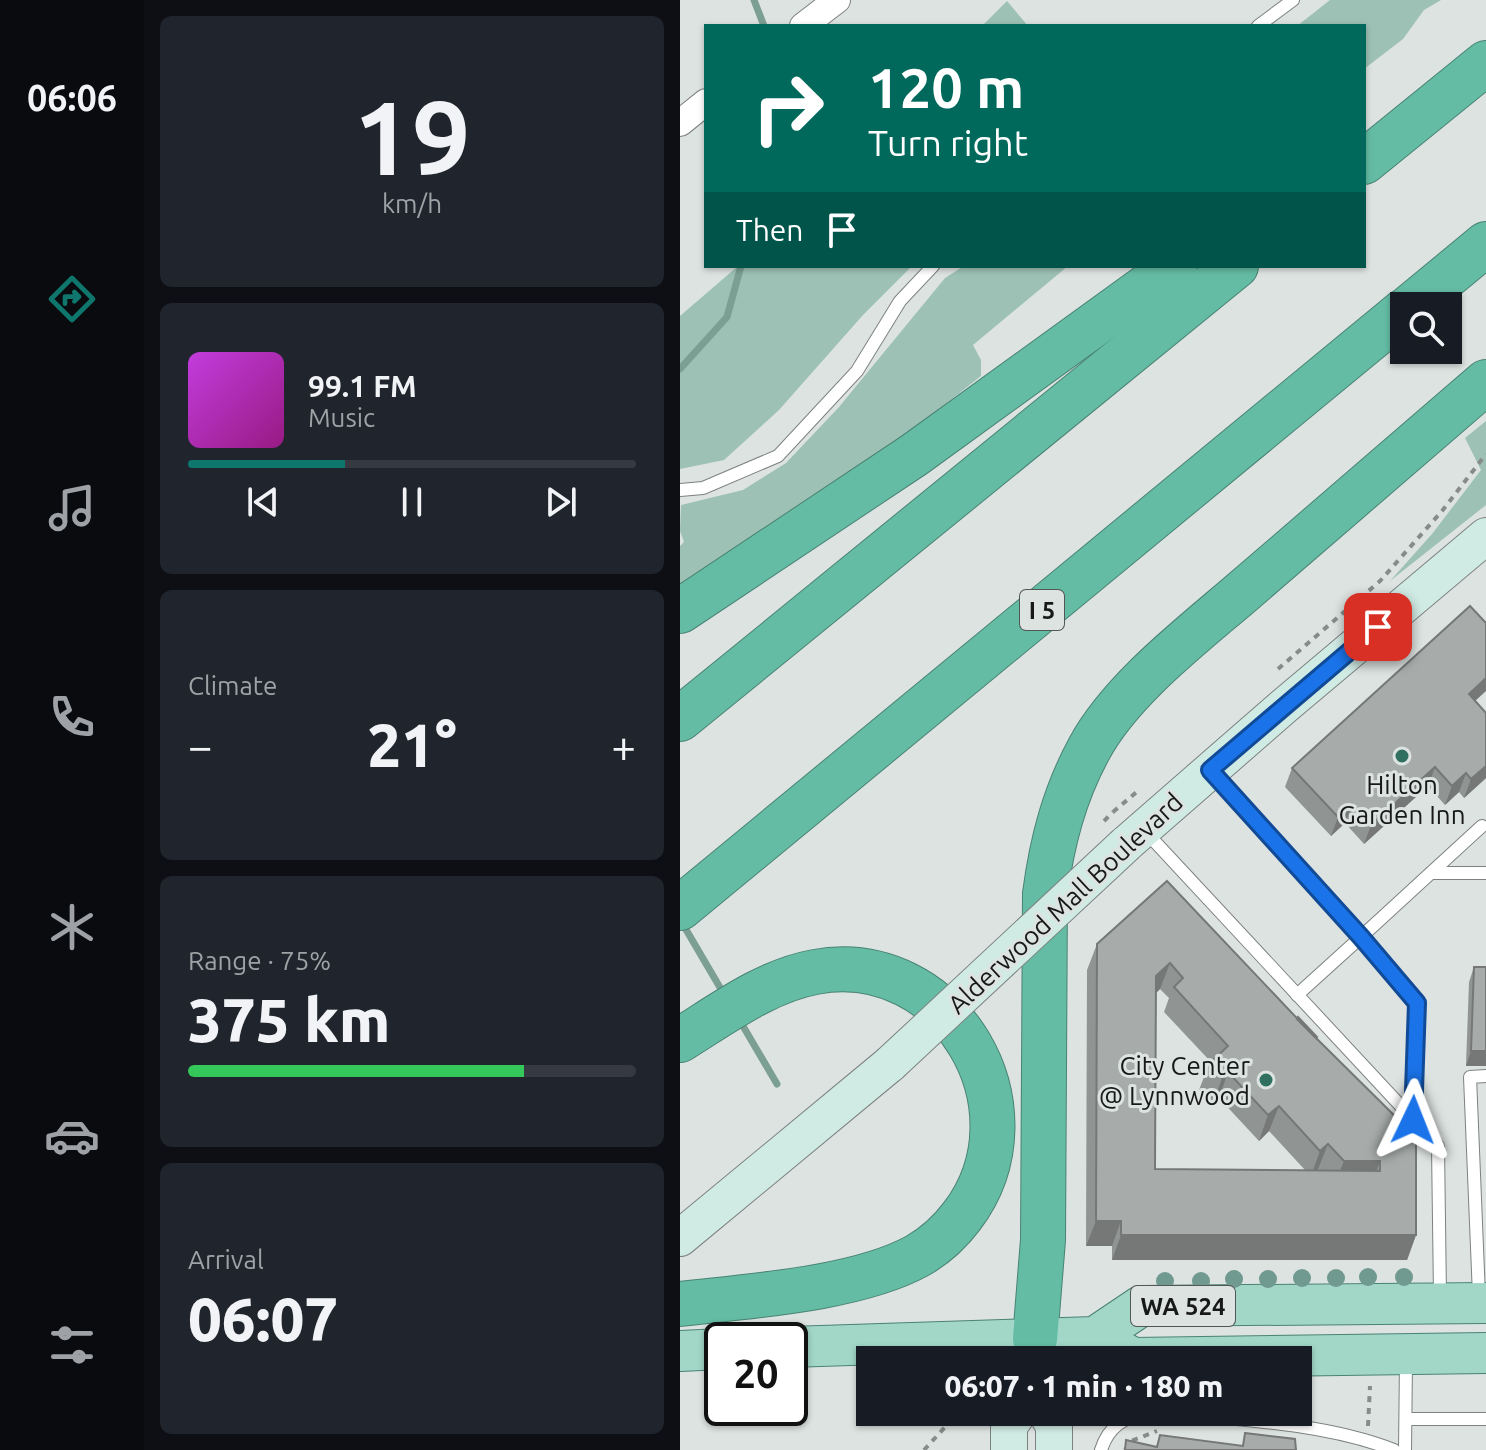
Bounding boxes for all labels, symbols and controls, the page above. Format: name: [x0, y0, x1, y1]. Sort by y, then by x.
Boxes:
icon: right: [736, 56, 840, 160]
text: 120 m: [868, 56, 1024, 119]
text: 06:06: [27, 77, 117, 118]
text: 19: [353, 78, 471, 195]
text: Turn right: [868, 122, 1028, 163]
text: km/h: [382, 189, 442, 218]
icon: arrive: [820, 208, 864, 252]
text: Then: [736, 213, 804, 247]
icon: directions: [44, 271, 100, 327]
map controls: [1390, 292, 1462, 364]
button: search: [1390, 292, 1462, 364]
text: 99.1 FM: [308, 369, 417, 403]
text: Music: [308, 403, 375, 432]
icon: music: [44, 480, 100, 536]
icon: previous: [241, 480, 285, 524]
icon: pause: [390, 480, 434, 524]
icon: next: [539, 480, 583, 524]
road number: I 5: [1020, 590, 1064, 630]
pin: [1344, 593, 1412, 661]
icon: arrive: [1356, 605, 1400, 649]
text: Climate: [188, 671, 277, 700]
icon: phone: [44, 689, 100, 745]
text: 21°: [367, 711, 457, 778]
text: −: [188, 721, 213, 770]
text: +: [611, 721, 636, 770]
marker: Hilton Garden Inn: [1393, 747, 1411, 765]
place label: Hilton Garden Inn: [1338, 770, 1466, 829]
street label: Alderwood Mall Boulevard: [942, 787, 1188, 1019]
icon: climate: [44, 899, 100, 955]
text: Range · 75%: [188, 946, 331, 975]
text: 375 km: [188, 986, 390, 1053]
place label: City Center @ Lynnwood: [1099, 1051, 1250, 1110]
marker: City Center @ Lynnwood: [1257, 1071, 1275, 1089]
position arrow: [1371, 1078, 1455, 1162]
icon: car: [44, 1108, 100, 1164]
text: Arrival: [188, 1245, 264, 1274]
text: 06:07: [188, 1285, 338, 1352]
road number: WA 524: [1131, 1286, 1235, 1326]
icon: filters: [44, 1317, 100, 1373]
speed limit sign: 20: [704, 1322, 808, 1426]
text: 06:07 · 1 min · 180 m: [945, 1369, 1223, 1403]

